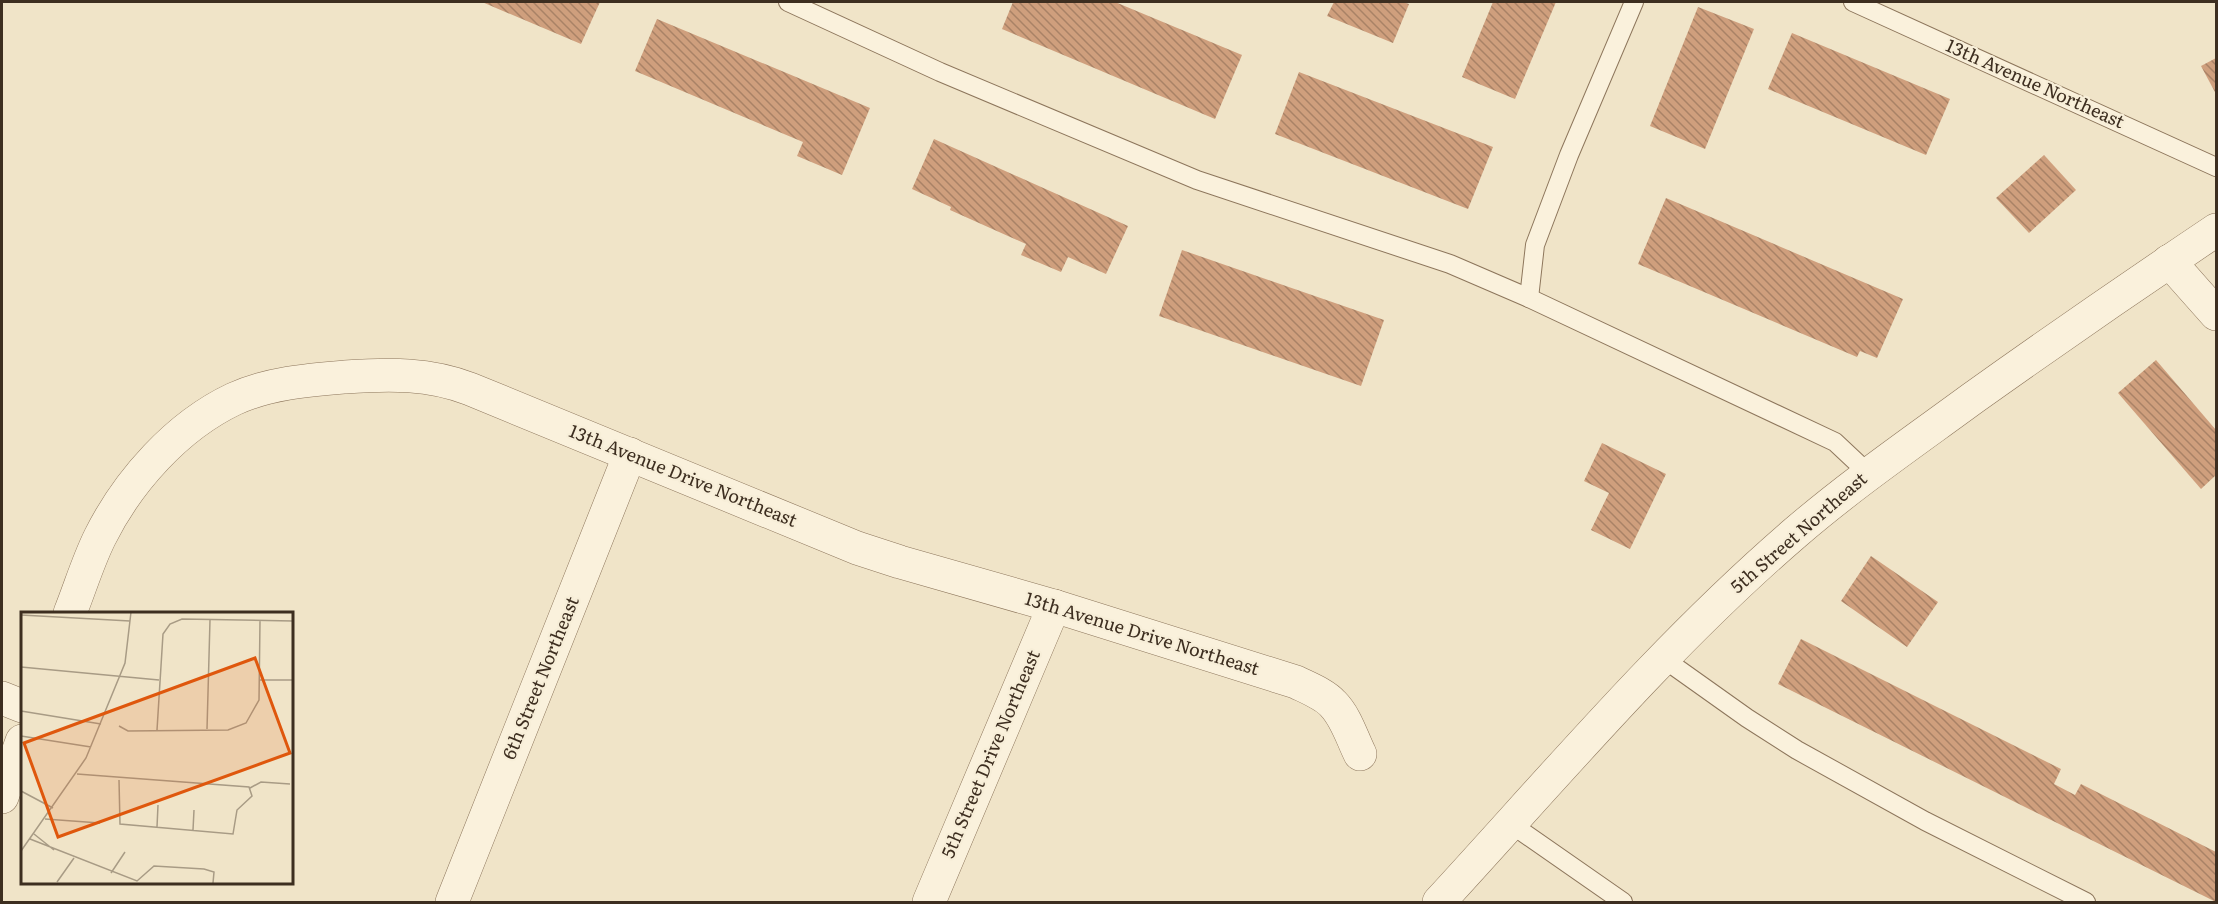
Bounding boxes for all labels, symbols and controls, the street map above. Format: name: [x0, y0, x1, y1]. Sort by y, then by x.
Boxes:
street label: 13th Avenue Northeast: [1942, 31, 2130, 134]
street label: 13th Avenue Drive Northeast: [566, 416, 802, 533]
street label: 5th Street Northeast: [1724, 464, 1873, 599]
street label: 13th Avenue Drive Northeast: [1022, 584, 1264, 681]
street label: 6th Street Northeast: [495, 591, 585, 763]
inset map: [21, 612, 292, 883]
street label: 5th Street Drive Northeast: [933, 644, 1046, 862]

